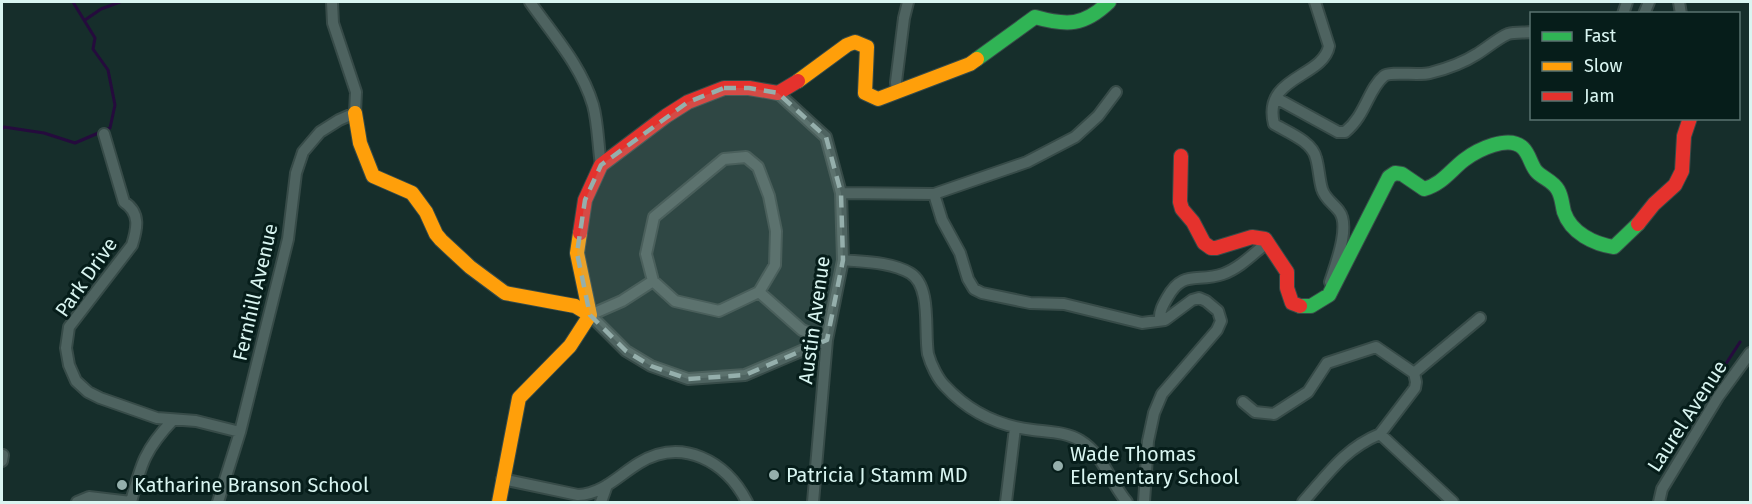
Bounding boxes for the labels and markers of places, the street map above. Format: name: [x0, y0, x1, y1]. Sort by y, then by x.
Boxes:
place label: Wade Thomas Elementary School: [1070, 442, 1239, 489]
marker: Wade Thomas Elementary School: [1051, 459, 1065, 473]
place label: Patricia J Stamm MD: [786, 463, 968, 487]
marker: Patricia J Stamm MD: [767, 468, 781, 482]
place label: Katharine Branson School: [134, 473, 369, 497]
marker: Katharine Branson School: [115, 478, 129, 492]

